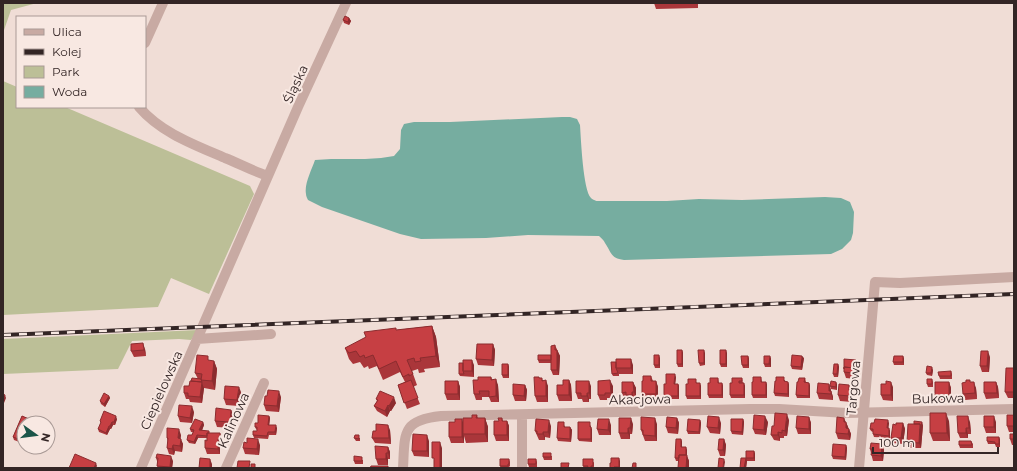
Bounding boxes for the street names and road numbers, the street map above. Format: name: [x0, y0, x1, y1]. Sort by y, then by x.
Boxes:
street label: Śląska: [279, 62, 311, 106]
street label: Ciepielowska: [136, 348, 186, 432]
street label: Targowa: [843, 360, 863, 416]
street label: Kalinowa: [214, 390, 252, 450]
street label: Akacjowa: [609, 390, 671, 408]
street label: Bukowa: [911, 390, 965, 406]

